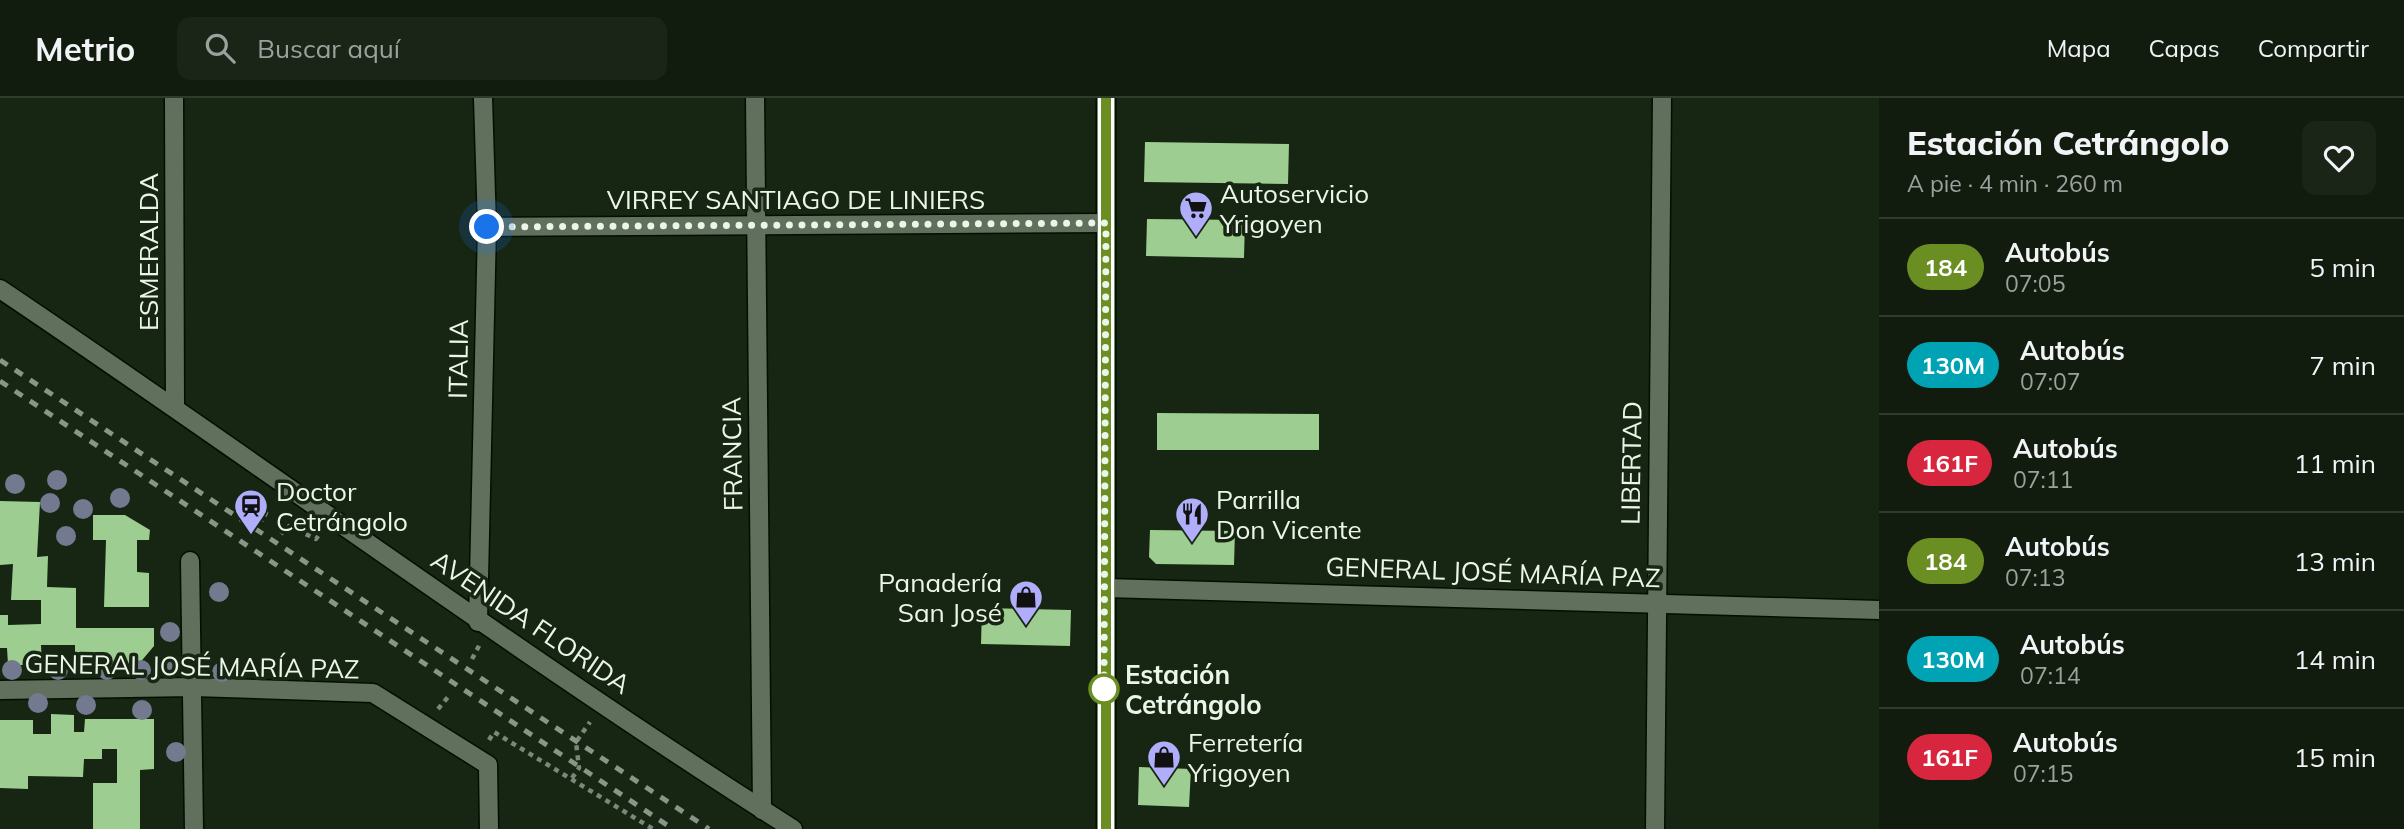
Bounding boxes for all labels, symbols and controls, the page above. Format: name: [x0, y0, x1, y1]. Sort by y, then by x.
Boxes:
search box: [177, 17, 667, 80]
text: Metrio: [35, 28, 135, 69]
icon: search: [201, 29, 239, 67]
text: Buscar aquí: [257, 32, 400, 65]
text: Mapa: [2047, 33, 2111, 63]
text: Capas: [2149, 33, 2220, 63]
text: Compartir: [2258, 33, 2369, 63]
button: heart: [2302, 121, 2376, 195]
text: Estación Cetrángolo: [1907, 122, 2229, 163]
text: A pie · 4 min · 260 m: [1907, 169, 2123, 198]
street label: ESMERALDA: [132, 173, 165, 331]
place label: Autoservicio Yrigoyen: [1219, 177, 1369, 240]
street label: VIRREY SANTIAGO DE LINIERS: [607, 183, 985, 216]
supermarket icon: Autoservicio Yrigoyen: [1177, 189, 1215, 238]
your location: [469, 209, 504, 244]
text: Autobús: [2005, 236, 2110, 269]
text: 5 min: [2309, 251, 2376, 284]
text: 184: [1924, 252, 1967, 282]
text: 07:05: [2005, 269, 2065, 298]
street label: ITALIA: [441, 319, 475, 399]
text: Autobús: [2020, 334, 2125, 367]
text: 7 min: [2309, 349, 2376, 382]
text: 130M: [1921, 350, 1985, 380]
text: 07:07: [2020, 367, 2081, 396]
street label: FRANCIA: [715, 396, 749, 512]
street label: LIBERTAD: [1613, 401, 1649, 525]
text: Autobús: [2013, 432, 2118, 465]
text: 11 min: [2294, 447, 2376, 480]
text: 161F: [1921, 448, 1978, 478]
text: 07:11: [2013, 465, 2073, 494]
place label: Doctor Cetrángolo: [276, 475, 408, 538]
place label: Parrilla Don Vicente: [1216, 483, 1362, 546]
station icon: Doctor Cetrángolo: [232, 487, 270, 536]
restaurant icon: Parrilla Don Vicente: [1173, 495, 1211, 544]
text: Autobús: [2005, 530, 2110, 563]
street label: AVENIDA FLORIDA: [425, 543, 637, 701]
text: 13 min: [2294, 545, 2376, 578]
text: 184: [1924, 546, 1967, 576]
street label: GENERAL JOSÉ MARÍA PAZ: [1325, 550, 1661, 594]
text: 07:13: [2005, 563, 2065, 592]
place label: Panadería San José: [878, 566, 1002, 629]
shop icon: Panadería San José: [1007, 578, 1045, 627]
text: Autobús: [2020, 628, 2125, 661]
text: 14 min: [2294, 643, 2376, 676]
text: 130M: [1921, 644, 1985, 674]
street label: GENERAL JOSÉ MARÍA PAZ: [24, 647, 360, 685]
place label: Estación Cetrángolo: [1125, 658, 1262, 721]
text: 07:14: [2020, 661, 2081, 690]
marker: Estación Cetrángolo: [1089, 674, 1119, 704]
place label: Ferretería Yrigoyen: [1187, 726, 1303, 789]
text: Autobús: [2013, 726, 2118, 759]
shop icon: Ferretería Yrigoyen: [1145, 738, 1183, 787]
text: 15 min: [2294, 741, 2376, 774]
text: 161F: [1921, 742, 1978, 772]
text: 07:15: [2013, 759, 2073, 788]

